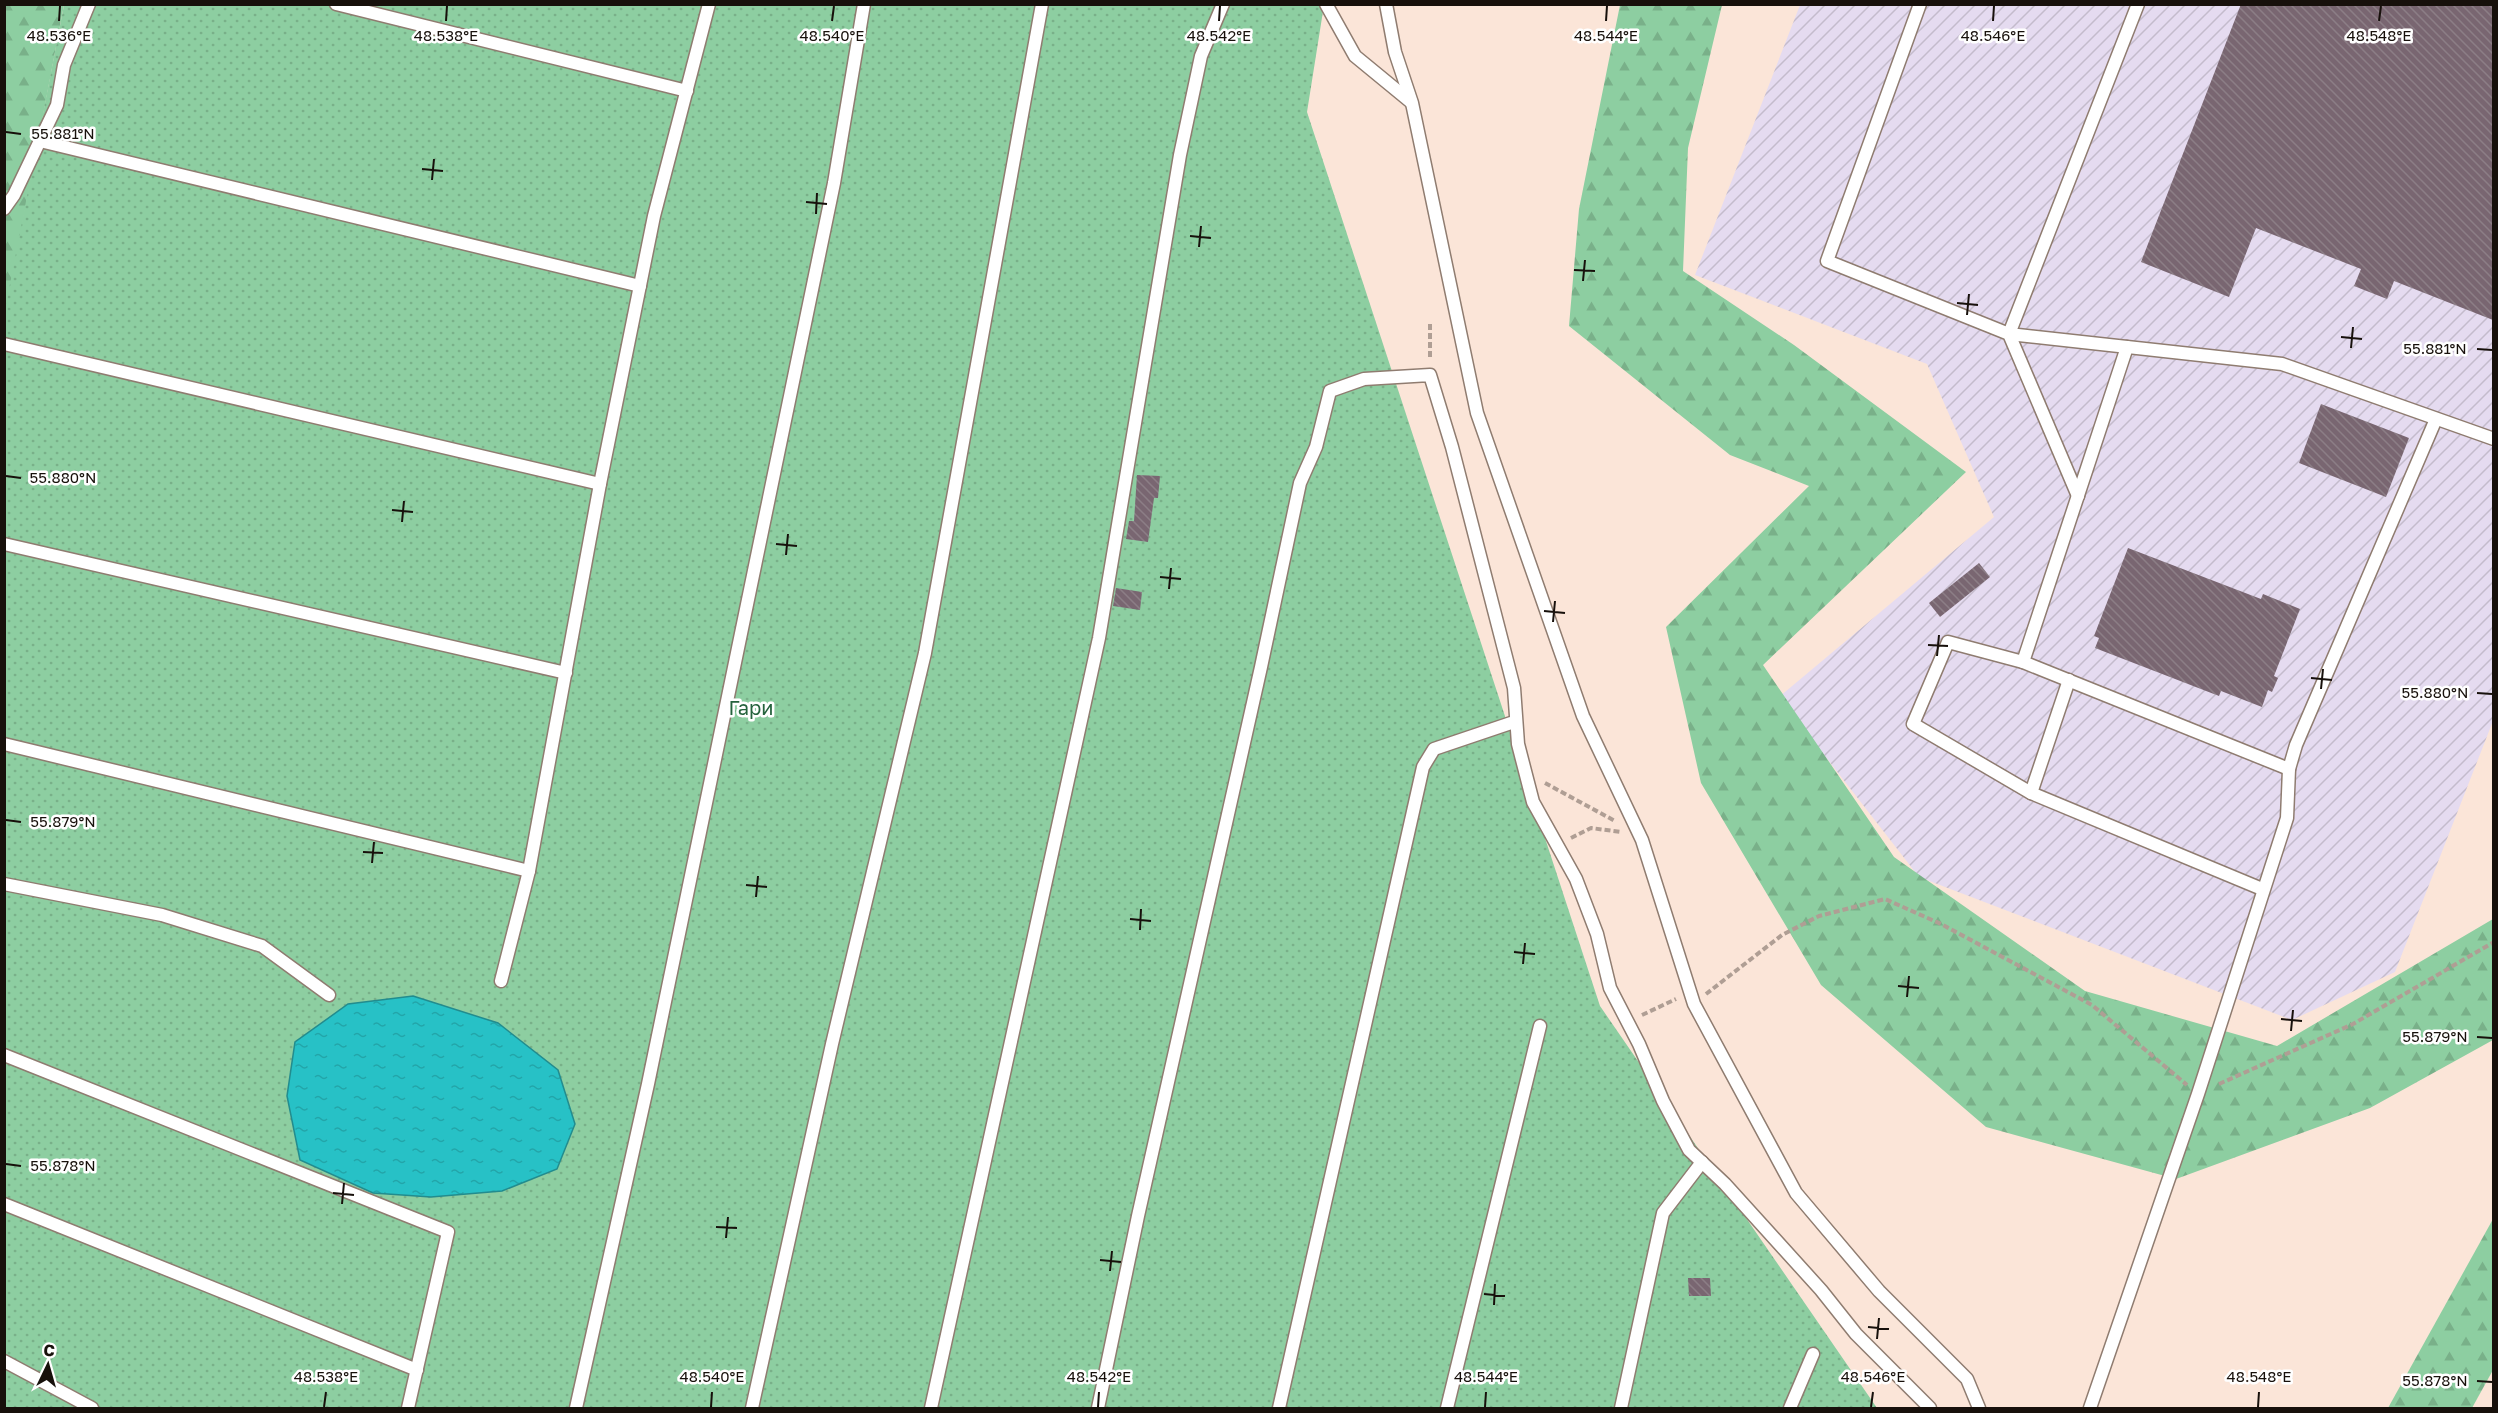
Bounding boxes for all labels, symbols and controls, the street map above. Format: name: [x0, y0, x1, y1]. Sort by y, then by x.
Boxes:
text: 48.536°E: [27, 26, 91, 44]
text: 48.538°E: [414, 26, 478, 44]
text: 48.540°E: [800, 26, 864, 44]
text: 48.542°E: [1187, 26, 1251, 44]
text: 48.544°E: [1574, 26, 1638, 44]
text: 48.546°E: [1961, 26, 2025, 44]
text: 48.548°E: [2347, 26, 2411, 44]
text: 55.881°N: [31, 124, 95, 142]
text: 55.881°N: [2403, 339, 2467, 357]
text: 55.880°N: [30, 468, 96, 486]
text: 55.880°N: [2402, 683, 2468, 701]
park label: Гари: [729, 695, 774, 719]
text: 55.879°N: [30, 812, 96, 830]
text: 55.879°N: [2402, 1027, 2468, 1045]
text: 55.878°N: [30, 1156, 96, 1174]
north arrow: [18, 1335, 78, 1395]
text: С: [43, 1340, 56, 1361]
text: 48.538°E: [294, 1367, 358, 1385]
text: 48.540°E: [680, 1367, 744, 1385]
text: 48.542°E: [1067, 1367, 1131, 1385]
text: 48.544°E: [1454, 1367, 1518, 1385]
text: 48.546°E: [1841, 1367, 1905, 1385]
text: 48.548°E: [2227, 1367, 2291, 1385]
text: 55.878°N: [2402, 1371, 2468, 1389]

